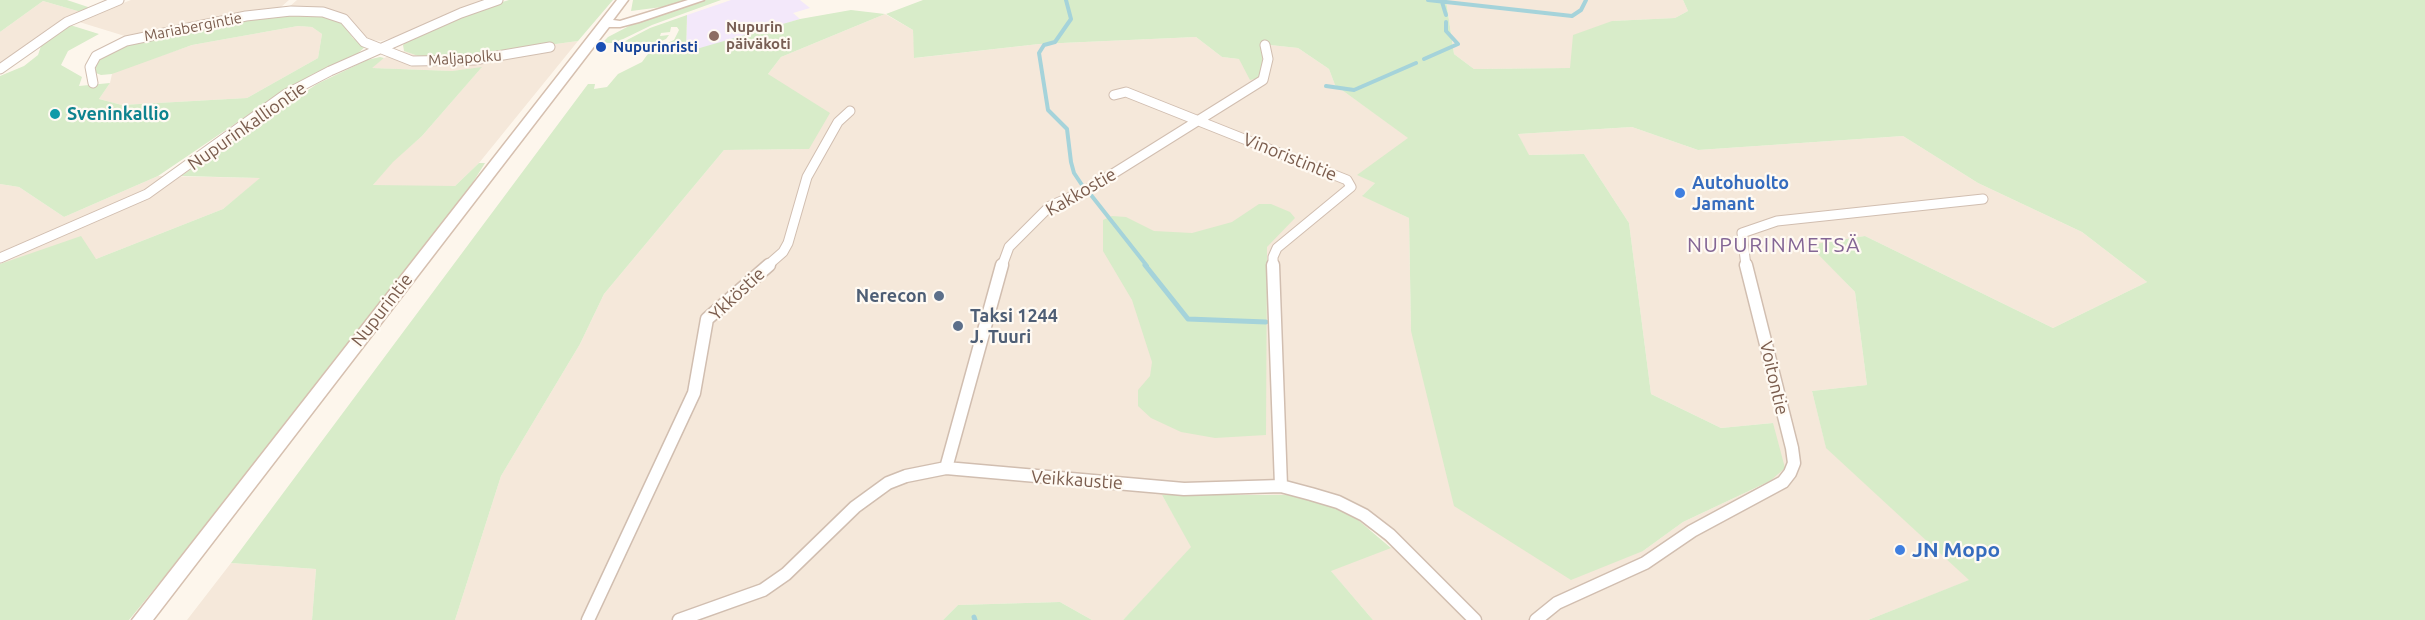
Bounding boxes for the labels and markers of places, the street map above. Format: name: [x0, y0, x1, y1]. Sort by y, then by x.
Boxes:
place label: Nupurin päiväkoti: [726, 18, 791, 53]
marker: Nupurin päiväkoti: [707, 29, 721, 43]
place label: Nupurinristi: [613, 38, 698, 56]
marker: Nupurinristi: [594, 40, 608, 54]
place label: Sveninkallio: [67, 103, 169, 125]
marker: Sveninkallio: [48, 107, 62, 121]
place label: Autohuolto Jamant: [1692, 172, 1789, 214]
marker: Autohuolto Jamant: [1673, 186, 1687, 200]
place label: Nerecon: [856, 285, 927, 307]
marker: Nerecon: [932, 289, 946, 303]
place label: Taksi 1244 J. Tuuri: [970, 305, 1058, 348]
marker: Taksi 1244 J. Tuuri: [951, 319, 965, 333]
place label: JN Mopo: [1912, 537, 2000, 563]
marker: JN Mopo: [1893, 543, 1907, 557]

